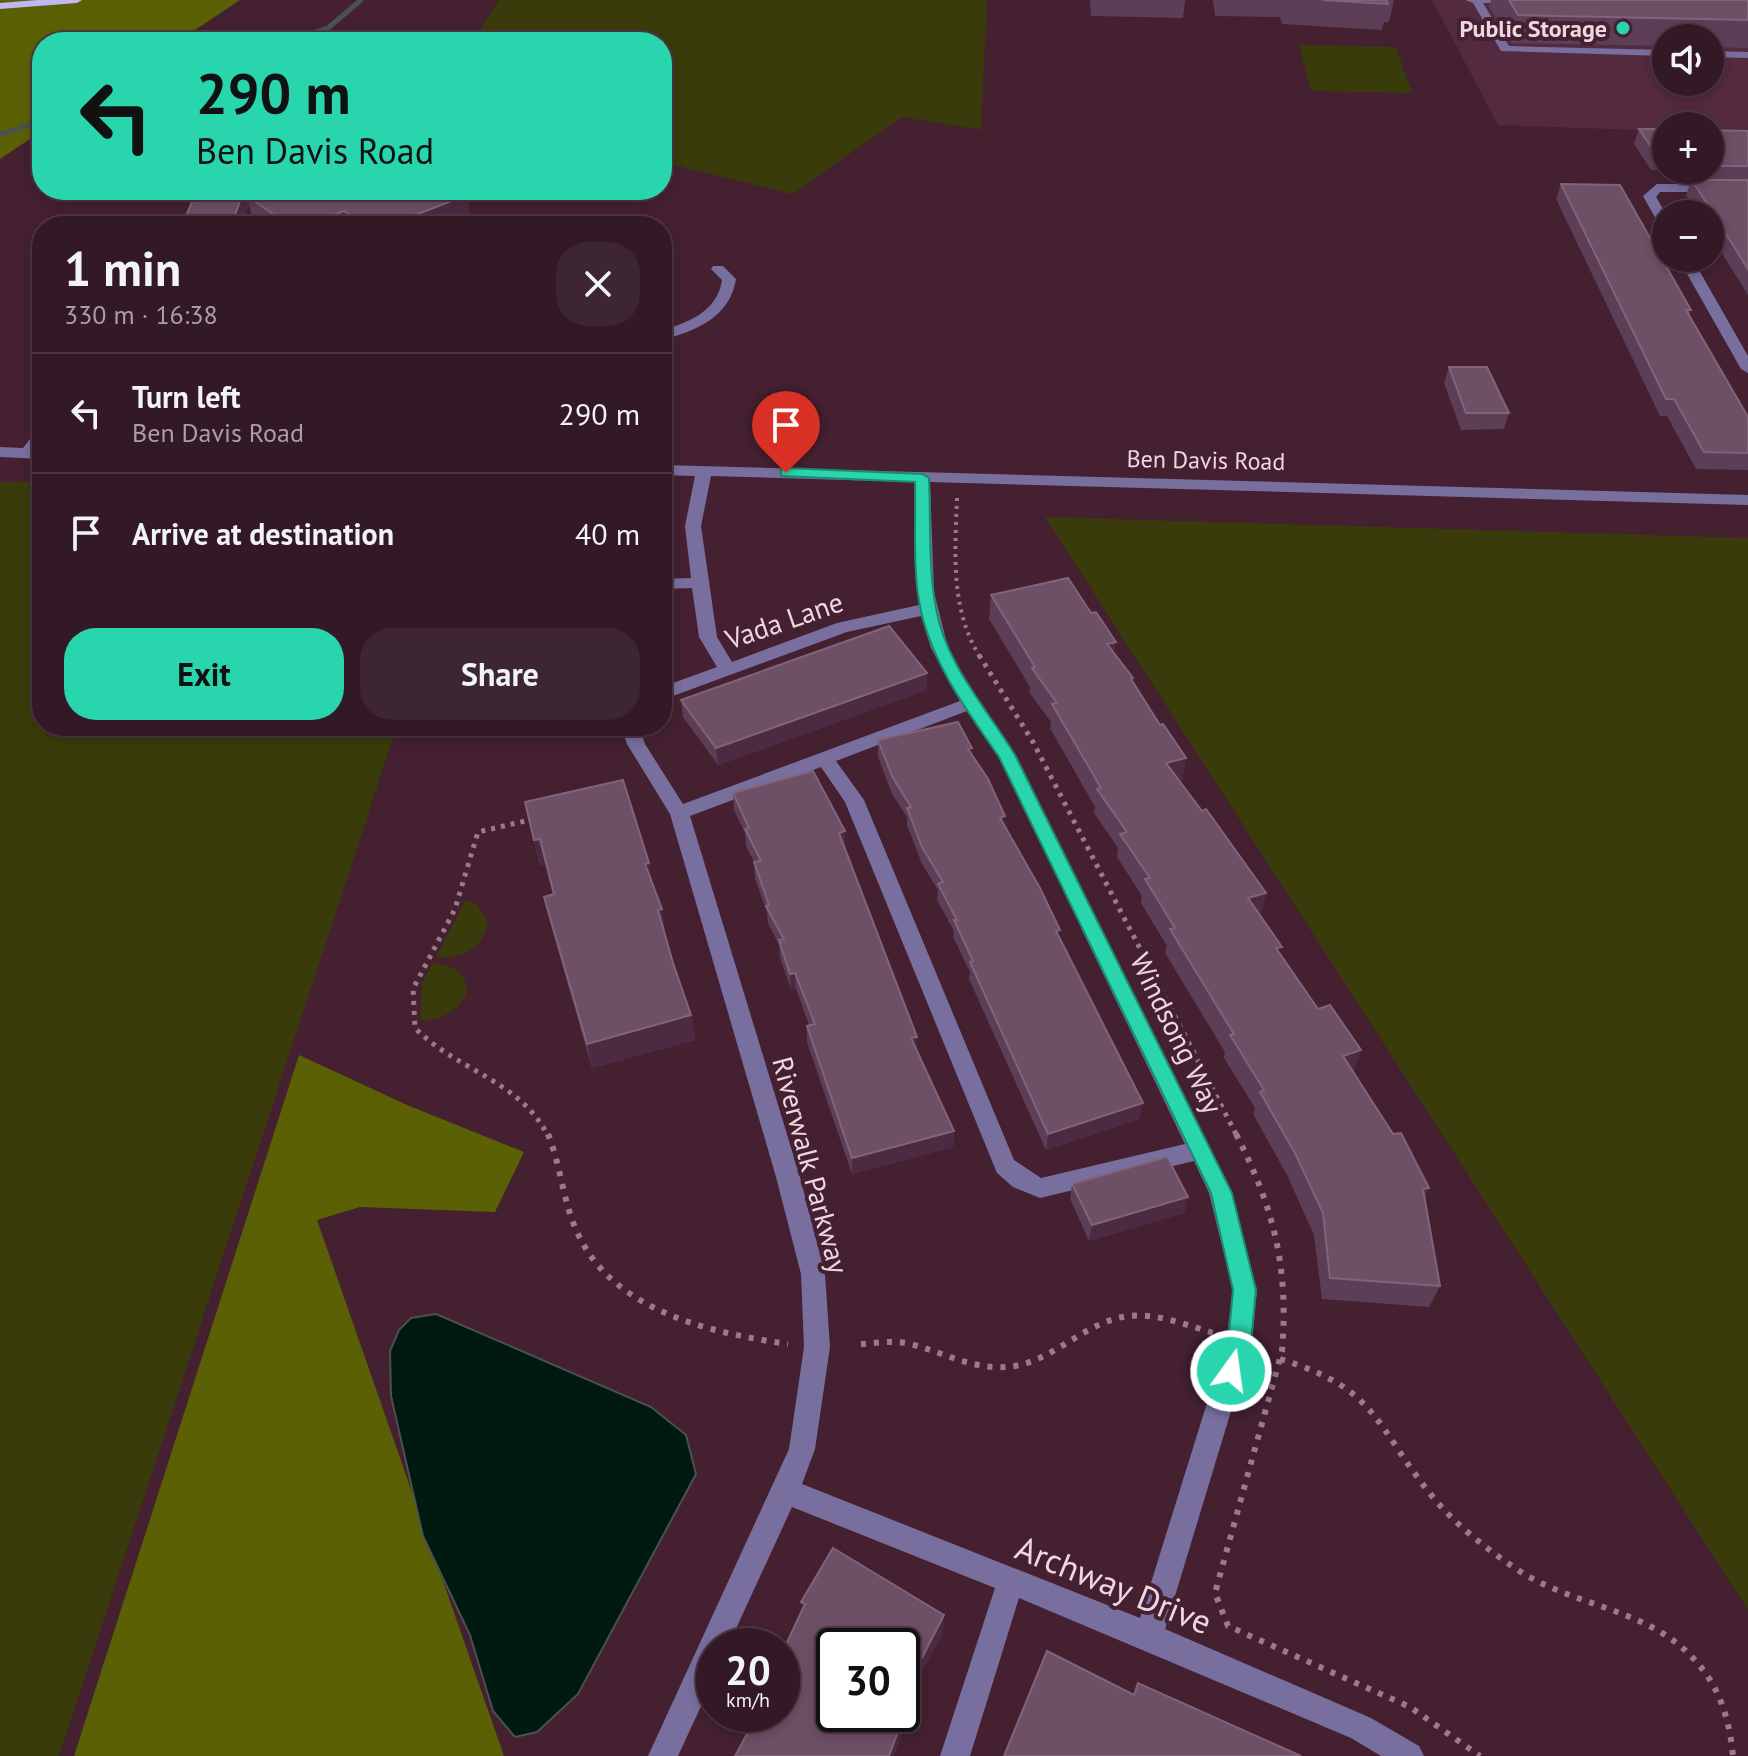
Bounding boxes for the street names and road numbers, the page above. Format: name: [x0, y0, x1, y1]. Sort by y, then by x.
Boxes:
street label: Ben Davis Road: [1126, 443, 1286, 477]
street label: Vada Lane: [719, 583, 848, 658]
street label: Windsong Way: [1122, 947, 1232, 1119]
street label: Riverwalk Parkway: [764, 1053, 858, 1277]
street label: Archway Drive: [1010, 1525, 1218, 1643]

